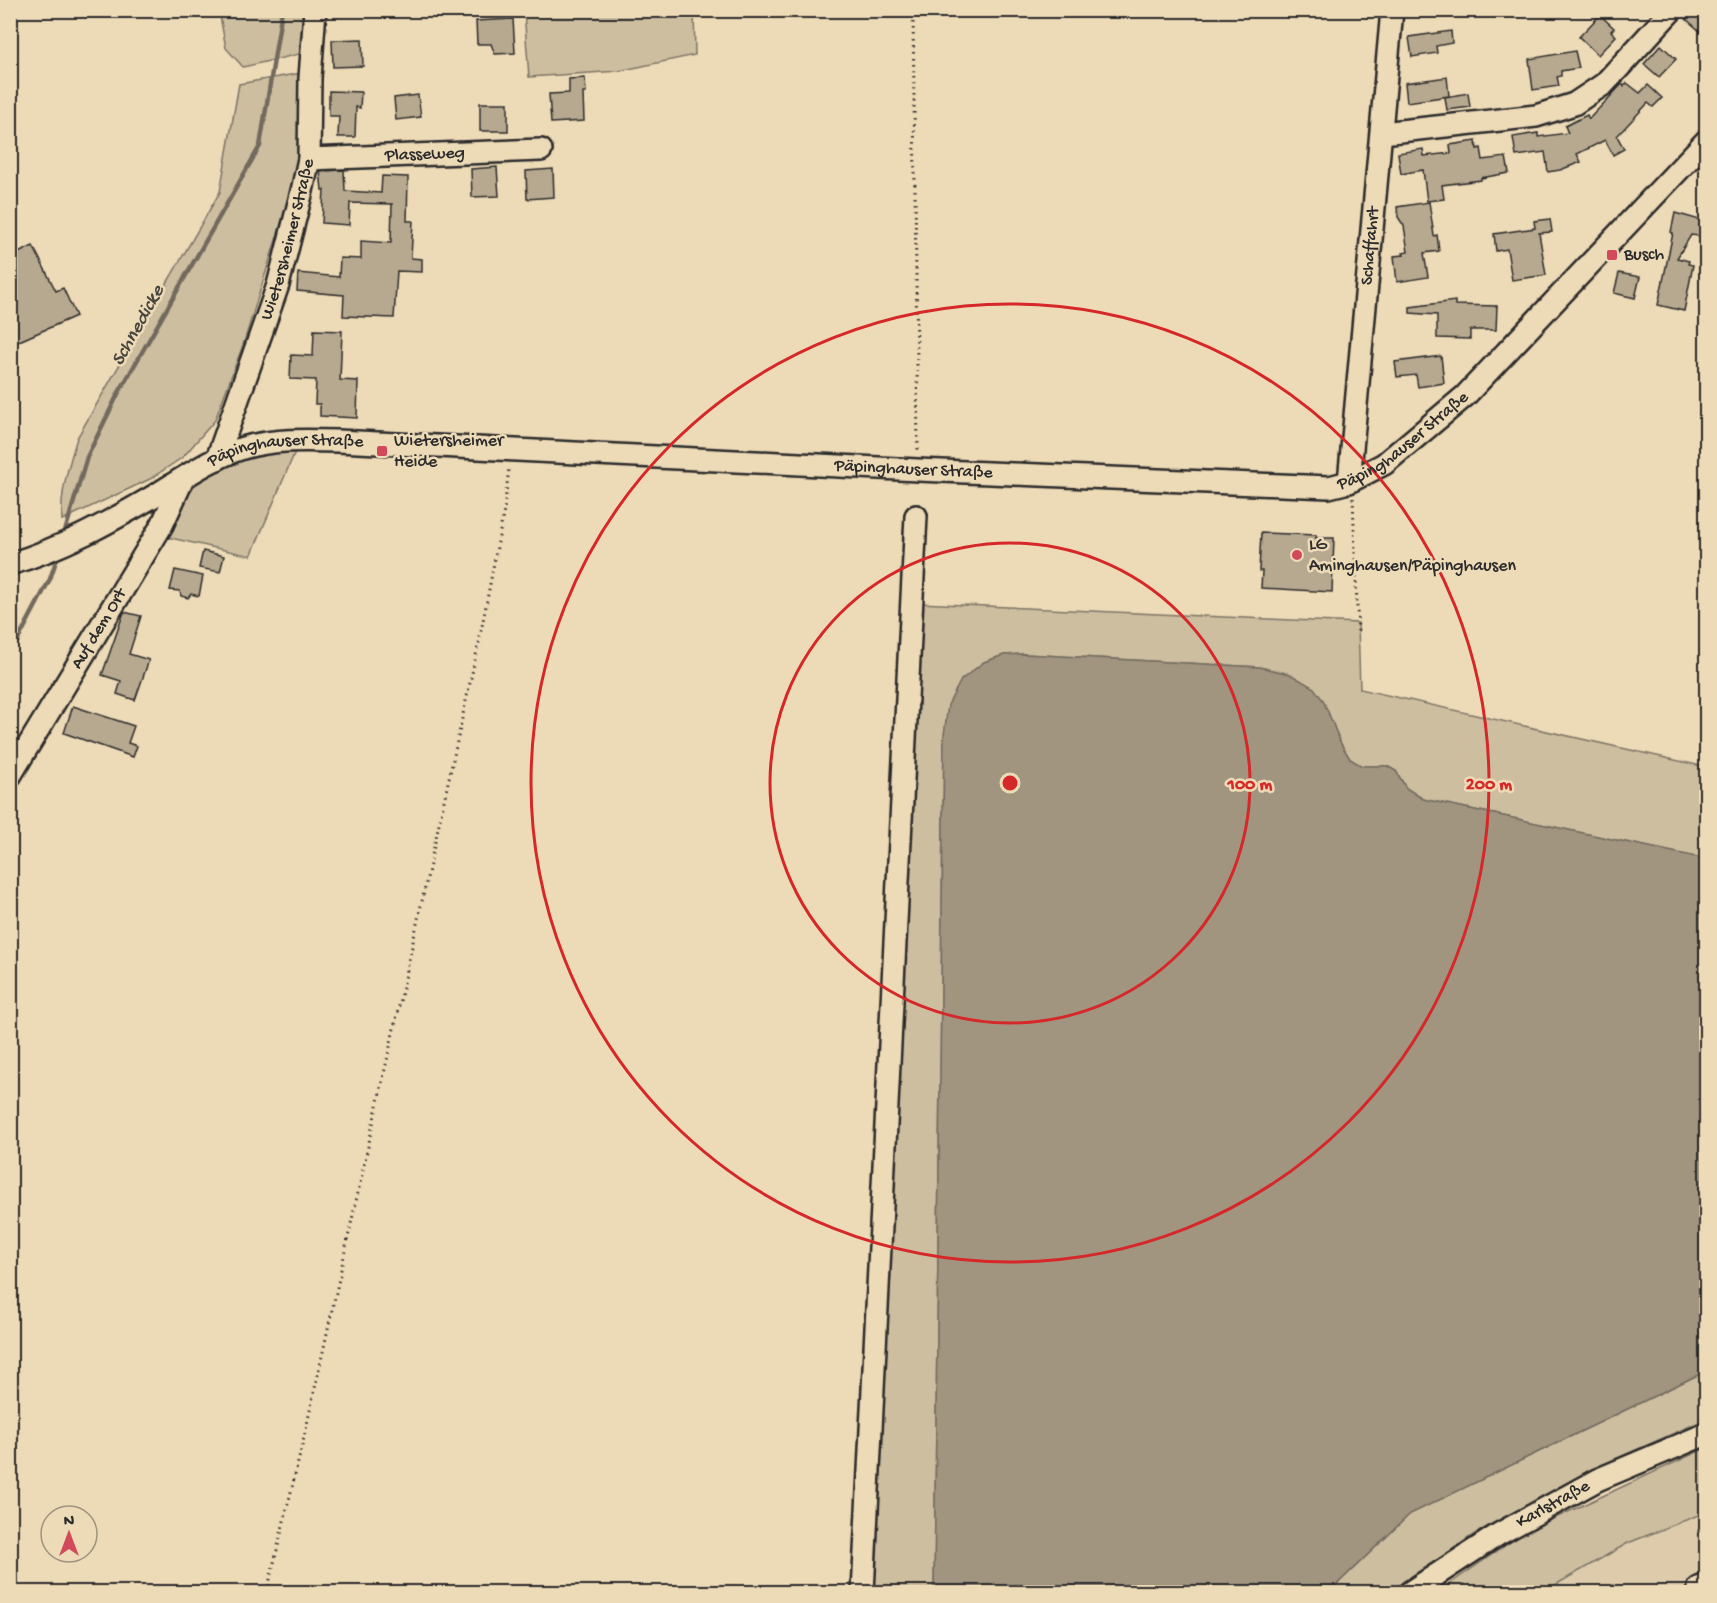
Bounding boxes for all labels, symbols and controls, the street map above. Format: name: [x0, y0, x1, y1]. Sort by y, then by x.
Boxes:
street label: Plasseweg: [384, 142, 465, 167]
street label: Wietersheimer Straße: [256, 156, 319, 323]
street label: Schaffahrt: [1356, 204, 1385, 286]
place label: Busch: [1623, 245, 1664, 266]
marker: Busch: [1605, 248, 1619, 262]
water label: Schnedicke: [107, 281, 171, 370]
street label: Päpinghauser Straße: [1334, 386, 1474, 495]
street label: Päpinghauser Straße: [203, 430, 365, 473]
place label: Wietersheimer Heide: [394, 431, 505, 473]
marker: Wietersheimer Heide: [375, 444, 389, 458]
street label: Päpinghauser Straße: [833, 455, 994, 484]
place label: LG Aminghausen/Päpinghausen: [1309, 535, 1516, 577]
marker: LG Aminghausen/Päpinghausen: [1290, 548, 1304, 562]
street label: Auf dem Ort: [67, 583, 132, 673]
centre of rings: [1000, 773, 1020, 793]
text: 100 m: [1227, 775, 1273, 796]
text: 200 m: [1466, 775, 1512, 796]
street label: Karlstraße: [1513, 1475, 1594, 1533]
north arrow: [39, 1504, 99, 1564]
text: N: [64, 1513, 75, 1532]

